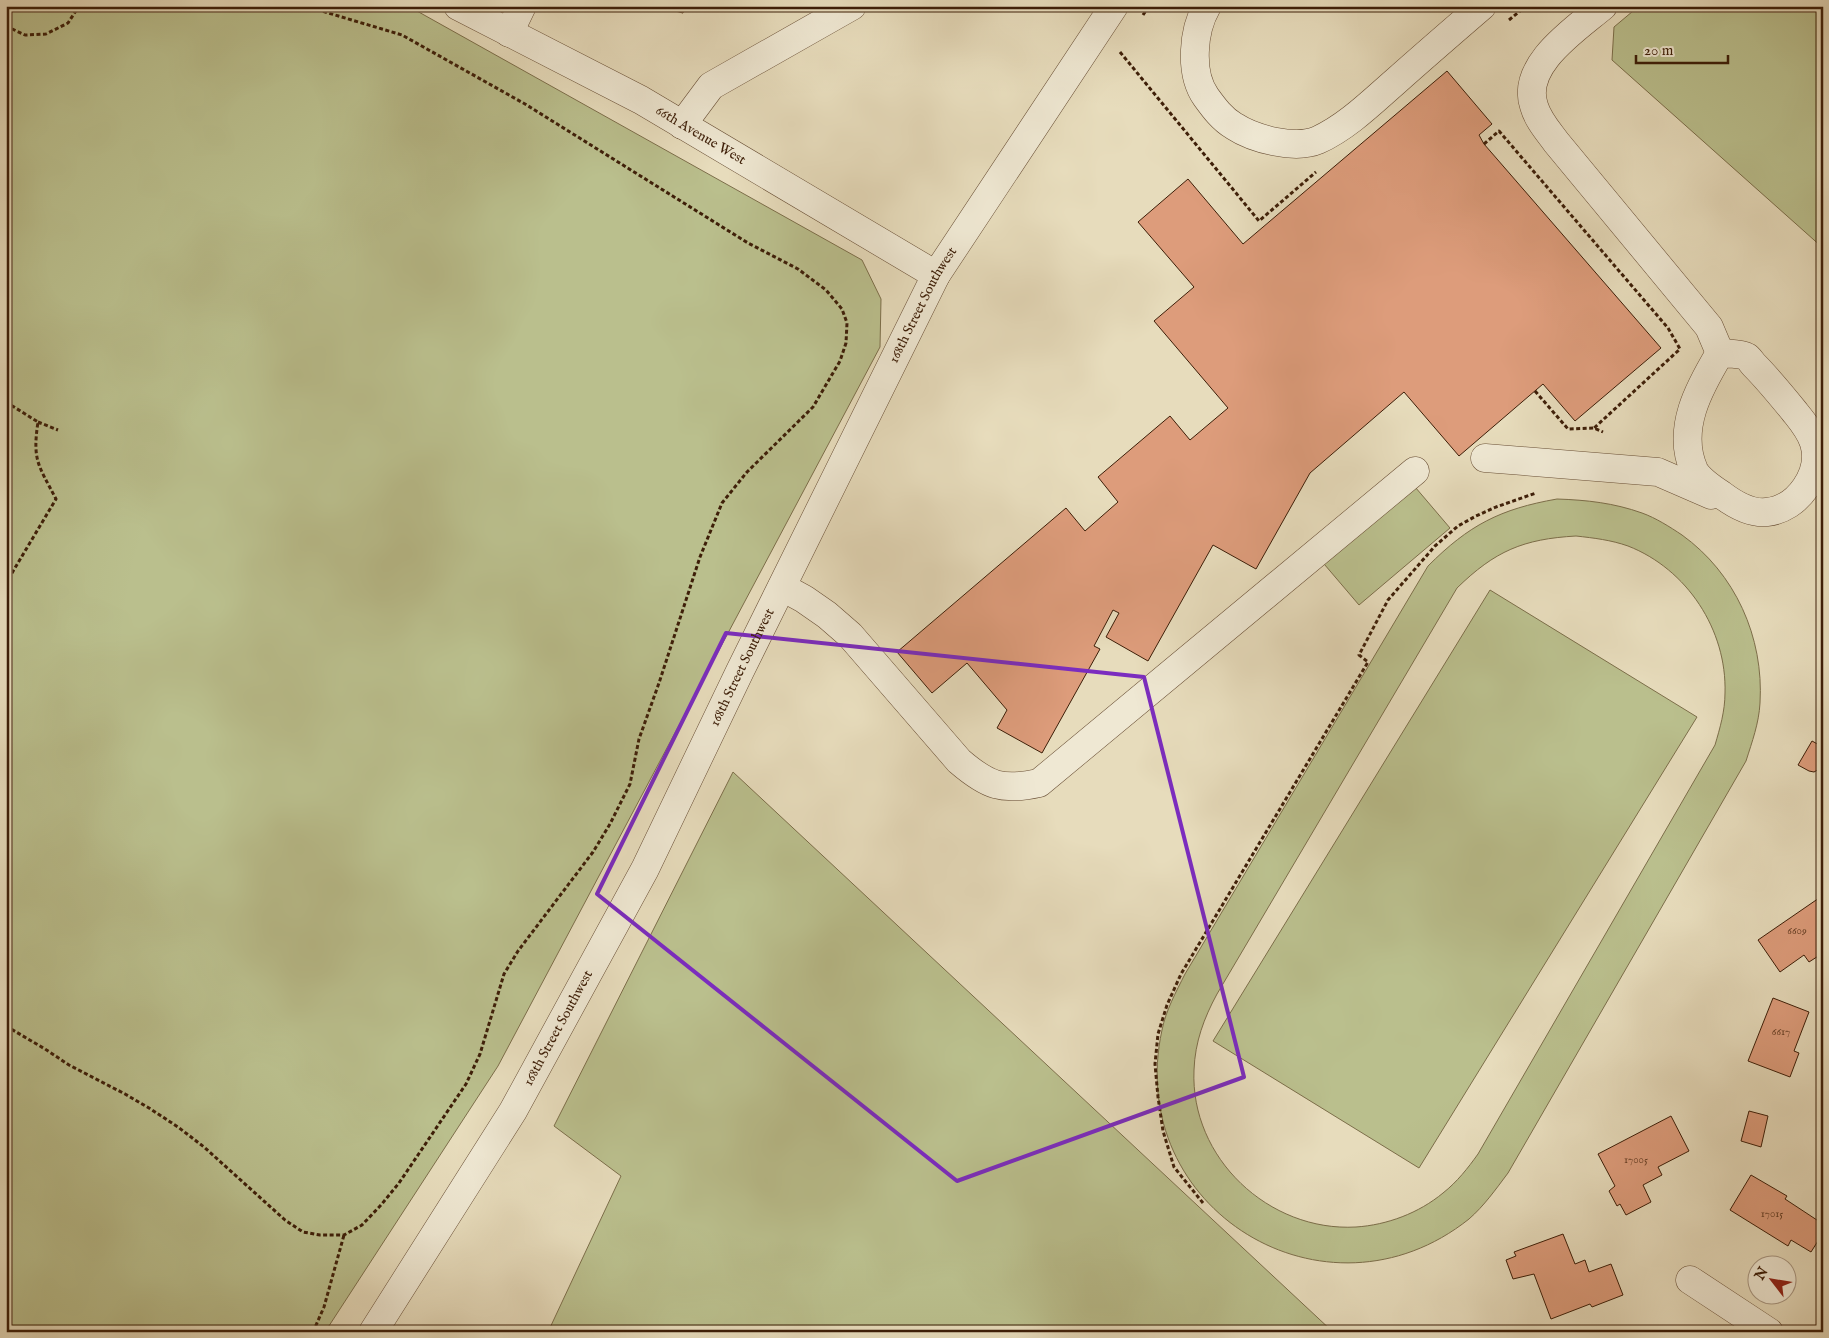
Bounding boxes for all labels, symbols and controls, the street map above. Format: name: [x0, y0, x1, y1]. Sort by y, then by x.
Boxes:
scale bar: [1636, 32, 1729, 64]
text: 20 m: [1644, 41, 1674, 60]
street label: 66th Avenue West: [652, 102, 749, 169]
street label: 168th Street Southwest: [885, 243, 961, 366]
street label: 168th Street Southwest: [706, 605, 779, 729]
house number: 6609: [1787, 924, 1807, 938]
street label: 168th Street Southwest: [519, 967, 597, 1089]
house number: 6617: [1772, 1025, 1790, 1039]
house number: 17005: [1624, 1153, 1648, 1167]
house number: 17015: [1761, 1207, 1783, 1221]
north arrow: [1746, 1256, 1796, 1306]
text: N: [1750, 1264, 1773, 1285]

